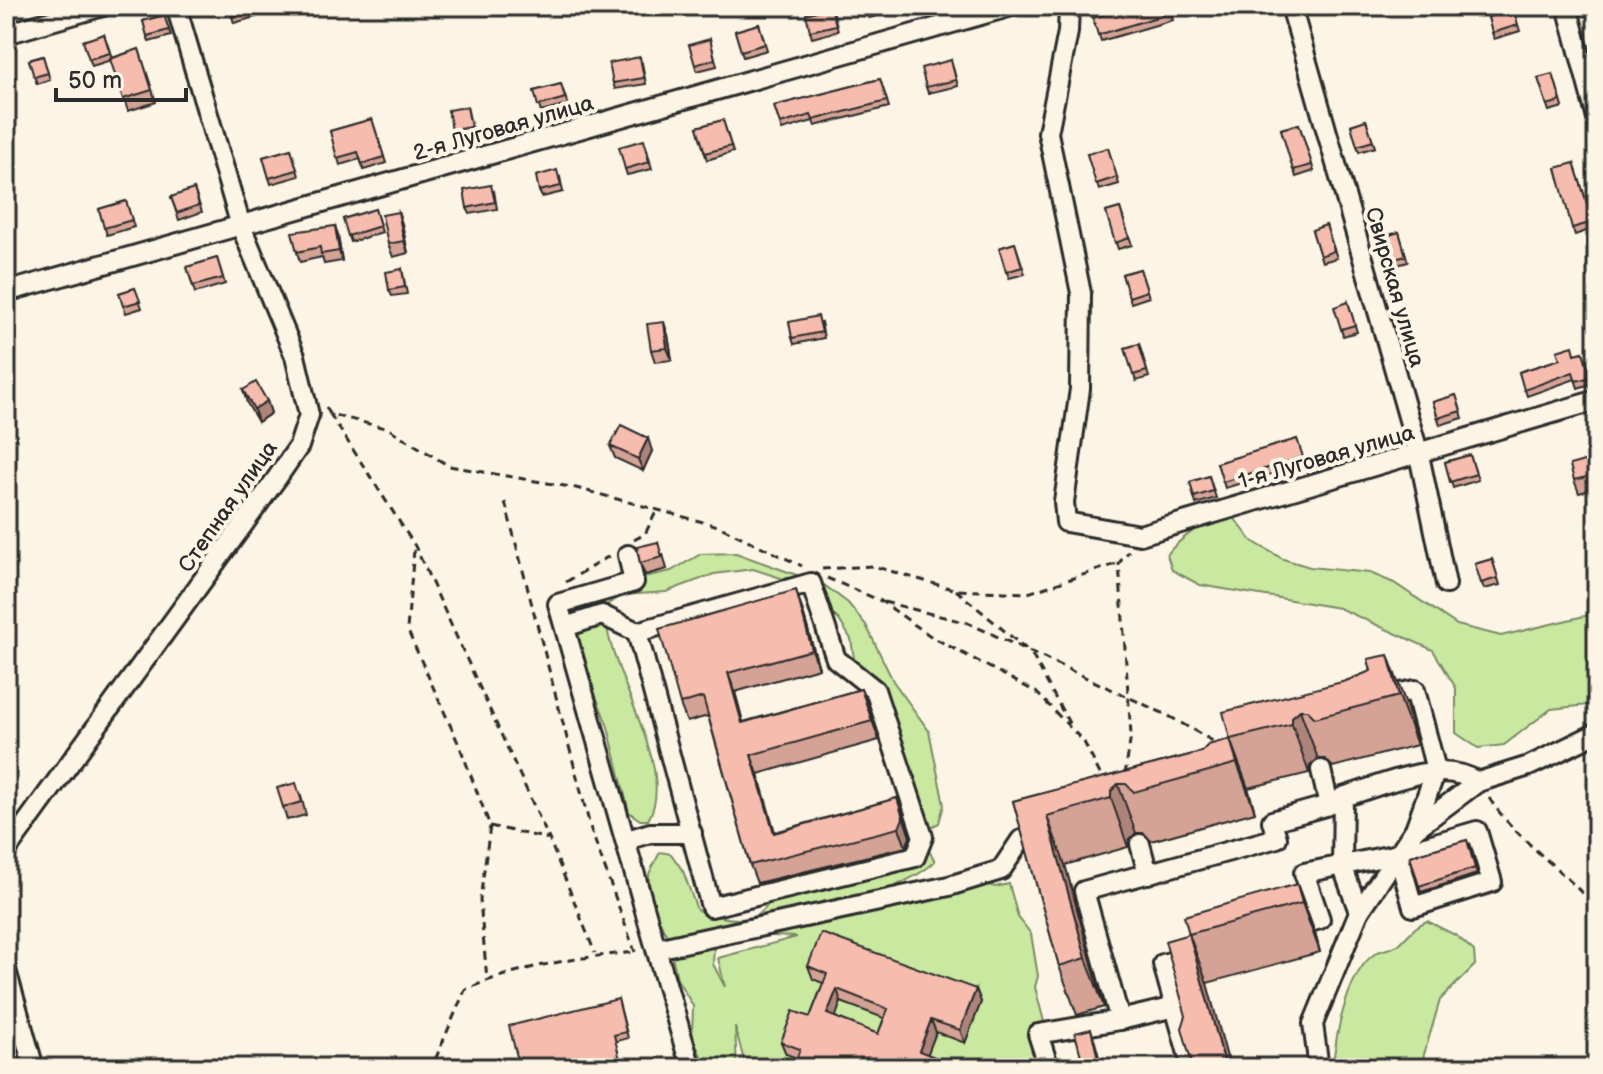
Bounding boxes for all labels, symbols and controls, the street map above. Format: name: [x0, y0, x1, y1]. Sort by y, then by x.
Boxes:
scale bar: [56, 52, 186, 102]
text: 50 m: [68, 66, 122, 95]
street label: 2-я Луговая улица: [410, 90, 597, 167]
street label: Свирская улица: [1359, 204, 1430, 371]
street label: 1-я Луговая улица: [1235, 419, 1418, 495]
street label: Степная улица: [173, 436, 284, 578]

